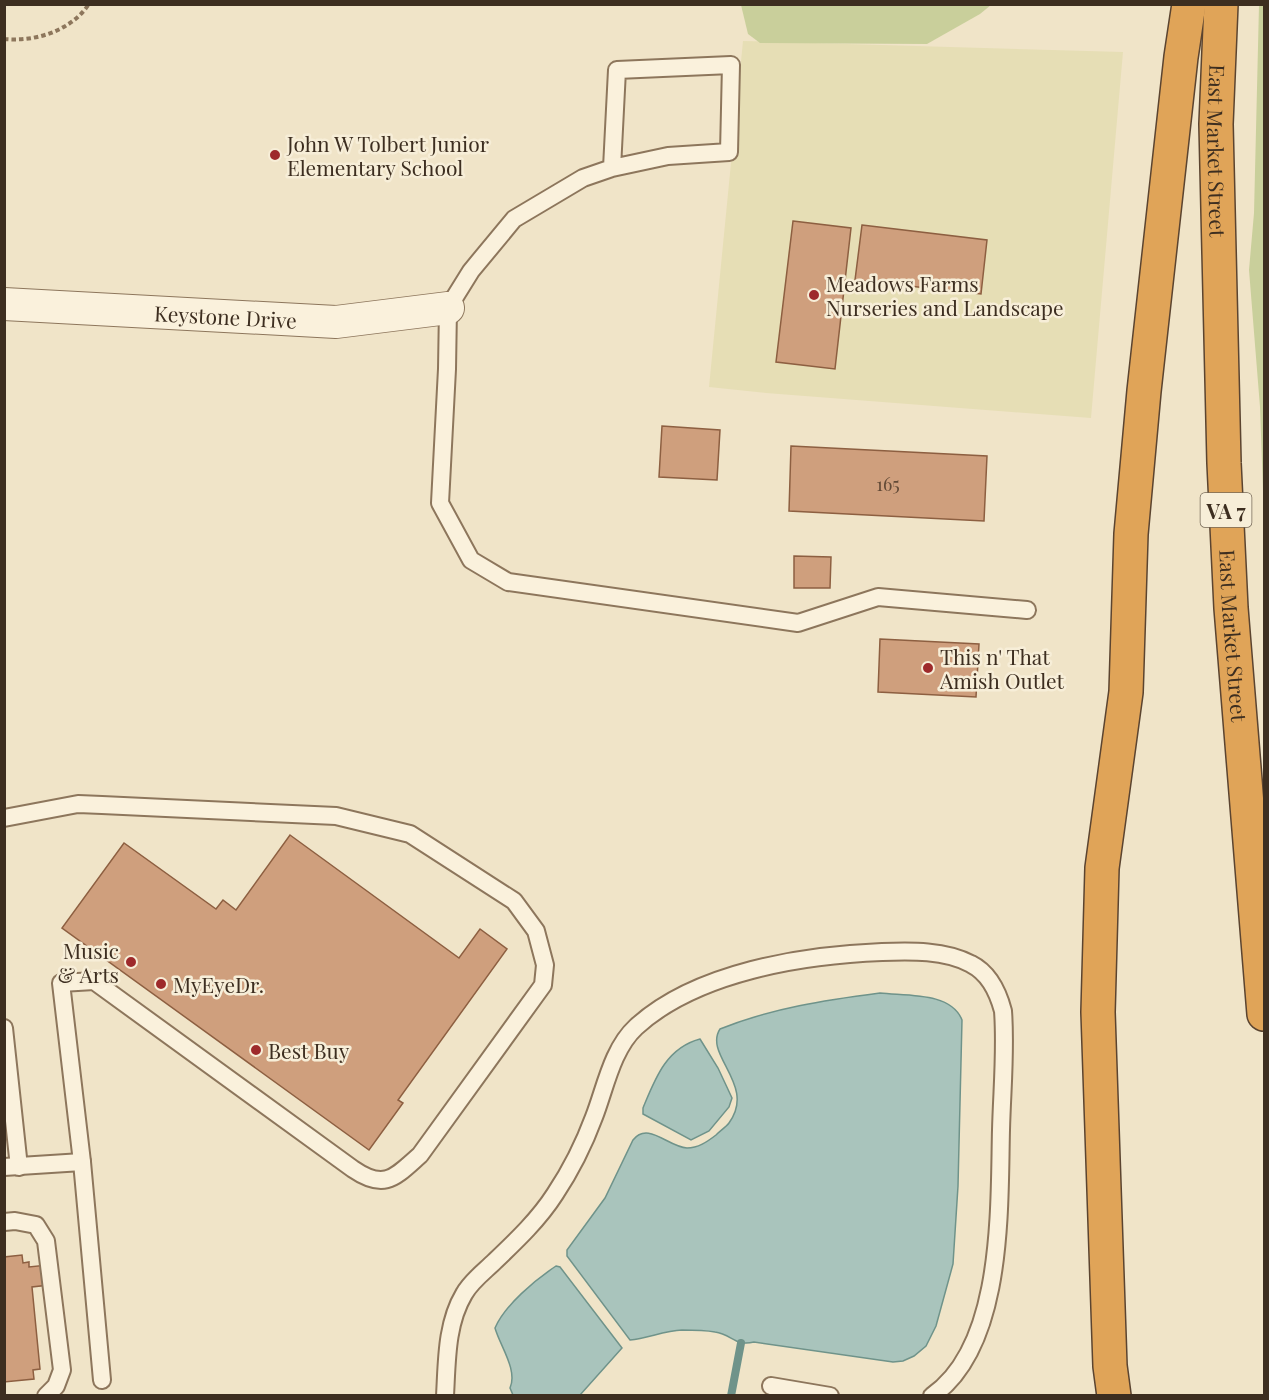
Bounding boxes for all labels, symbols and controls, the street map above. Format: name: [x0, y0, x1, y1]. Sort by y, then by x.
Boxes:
street label: East Market Street: [1202, 64, 1233, 238]
place label: John W Tolbert Junior Elementary School: [286, 129, 490, 181]
marker: John W Tolbert Junior Elementary School: [268, 148, 282, 162]
place label: Meadows Farms Nurseries and Landscape: [826, 269, 1064, 321]
marker: Meadows Farms Nurseries and Landscape: [807, 288, 821, 302]
street label: Keystone Drive: [154, 298, 298, 334]
house number: 165: [876, 472, 900, 496]
road number: VA 7: [1200, 493, 1252, 527]
street label: East Market Street: [1214, 549, 1254, 723]
place label: This n' That Amish Outlet: [939, 642, 1065, 694]
marker: This n' That Amish Outlet: [921, 661, 935, 675]
place label: Music & Arts: [58, 936, 119, 988]
marker: Music & Arts: [124, 955, 138, 969]
place label: MyEyeDr.: [173, 970, 264, 998]
marker: MyEyeDr.: [154, 977, 168, 991]
place label: Best Buy: [268, 1036, 350, 1064]
marker: Best Buy: [249, 1043, 263, 1057]

